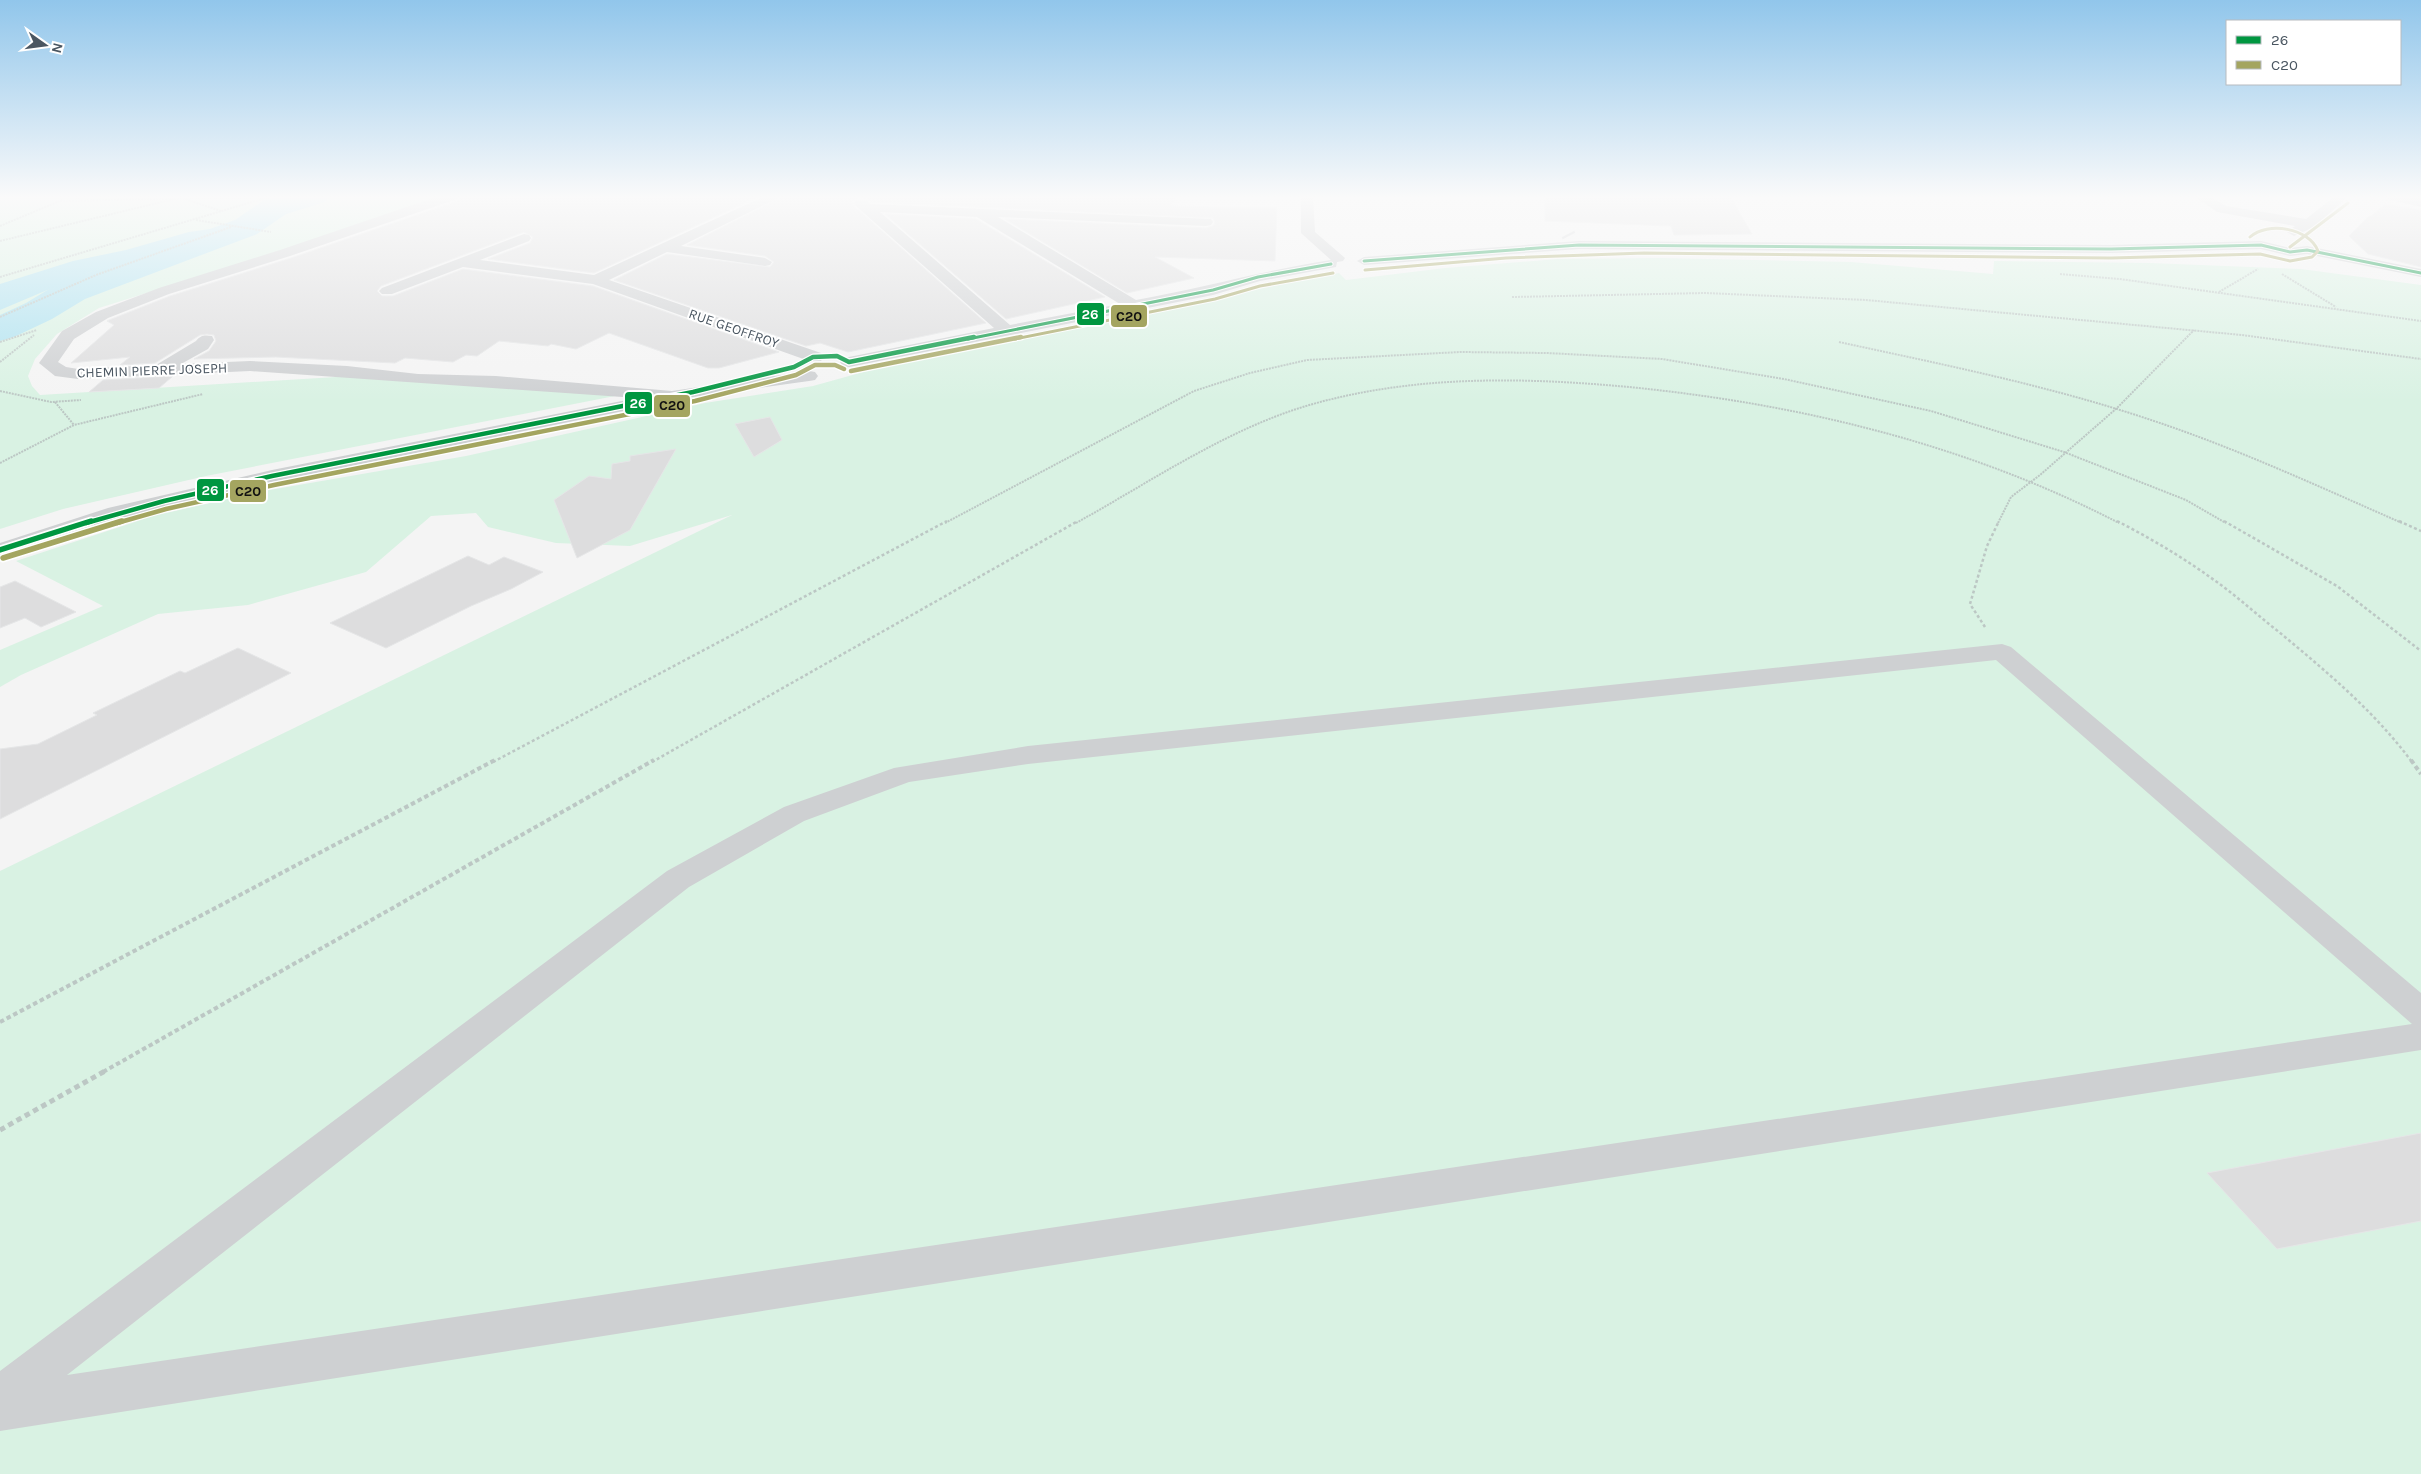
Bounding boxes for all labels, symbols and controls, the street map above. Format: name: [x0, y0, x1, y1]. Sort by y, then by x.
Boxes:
north arrow: [20, 20, 70, 70]
legend: [2226, 20, 2401, 85]
text: 26: [2271, 31, 2288, 49]
text: N: [48, 41, 67, 55]
text: C20: [2271, 56, 2298, 74]
line badge: 26: [1076, 302, 1105, 326]
line badge: C20: [1110, 304, 1148, 328]
street label: RUE GEOFFROY: [686, 305, 782, 352]
text: 26: [1082, 306, 1098, 323]
text: C20: [1116, 308, 1142, 325]
street label: CHEMIN PIERRE JOSEPH: [77, 359, 228, 382]
line badge: 26: [624, 391, 653, 415]
line badge: C20: [653, 394, 691, 418]
text: 26: [630, 395, 646, 412]
text: C20: [659, 397, 685, 414]
line badge: 26: [196, 478, 225, 502]
line badge: C20: [229, 479, 267, 503]
text: 26: [202, 482, 218, 499]
text: C20: [235, 483, 261, 500]

